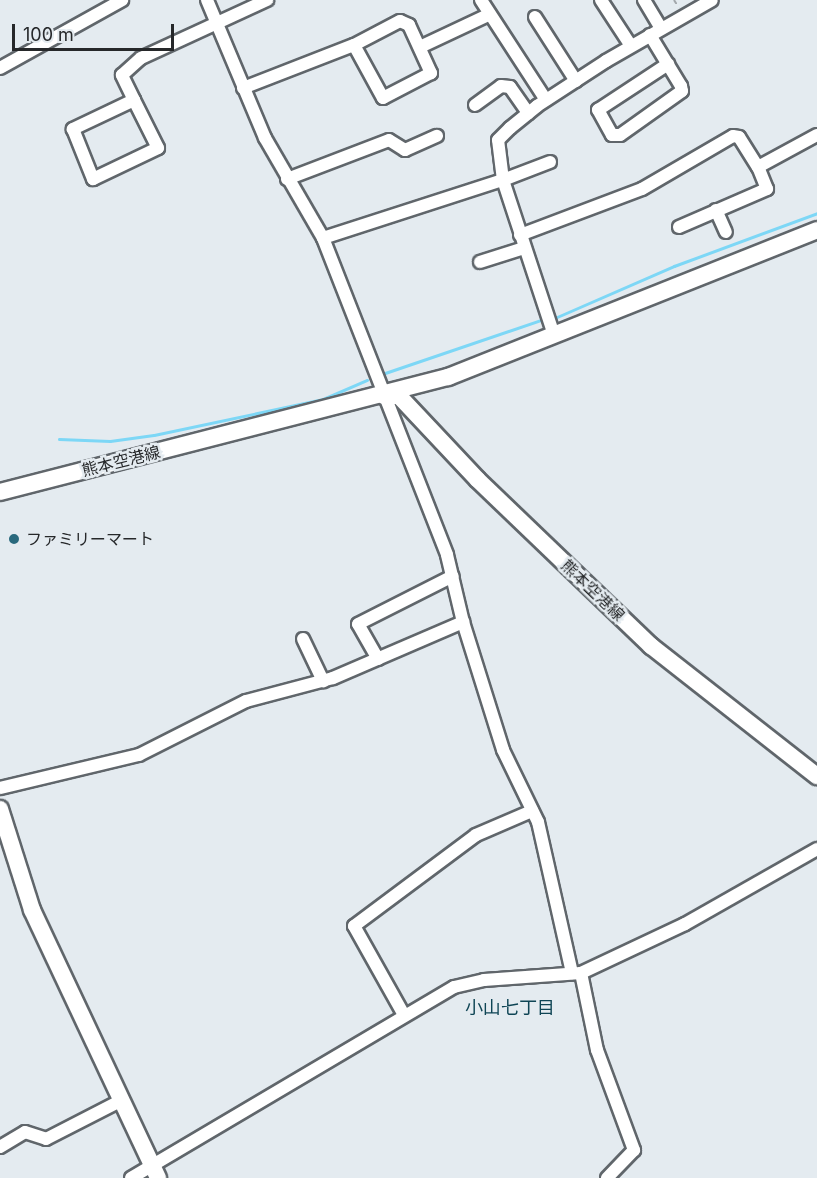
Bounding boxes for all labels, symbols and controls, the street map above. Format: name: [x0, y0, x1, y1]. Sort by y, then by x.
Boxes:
scale bar: [15, 12, 177, 50]
text: 100 m: [23, 24, 74, 45]
street label: 熊本空港線: [80, 442, 162, 480]
place label: ファミリーマート: [26, 529, 154, 549]
marker: ファミリーマート: [7, 532, 21, 546]
street label: 熊本空港線: [558, 555, 628, 625]
district label: 小山七丁目: [465, 997, 555, 1019]

